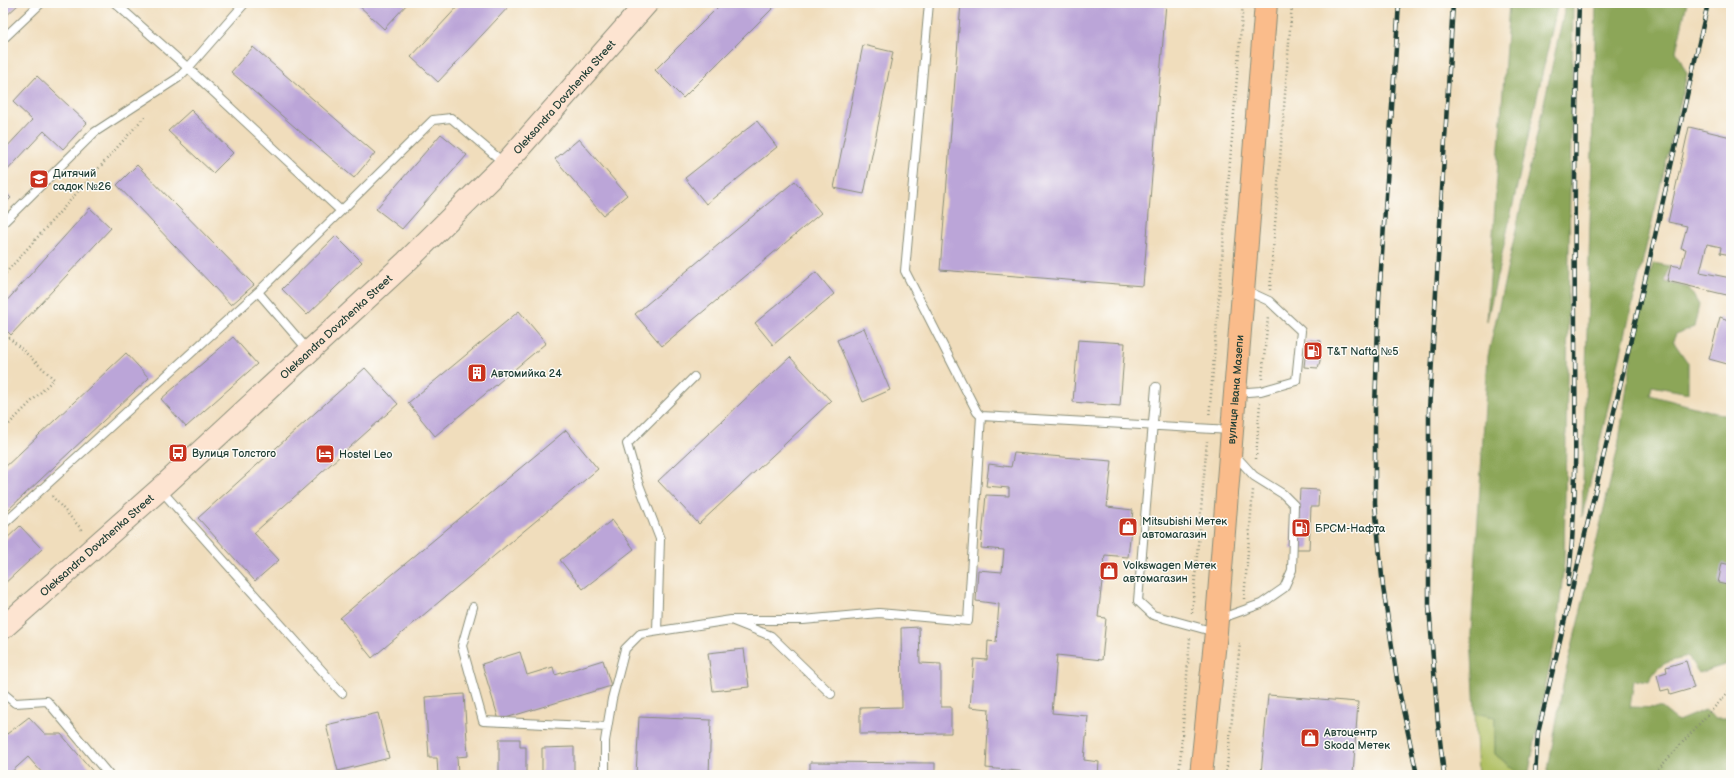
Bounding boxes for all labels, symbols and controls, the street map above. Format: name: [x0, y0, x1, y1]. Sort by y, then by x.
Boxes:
street label: Oleksandra Dovzhenka Street: [510, 37, 618, 157]
place label: Дитячий садок №26: [53, 167, 111, 193]
school or university icon: Дитячий садок №26: [28, 168, 50, 190]
street label: Oleksandra Dovzhenka Street: [277, 271, 395, 382]
street label: вулиця Івана Мазепи: [1224, 334, 1246, 445]
fuel station icon: Т&T Nafta №5: [1302, 340, 1324, 362]
place label: Т&T Nafta №5: [1327, 345, 1399, 358]
building icon: Автомийка 24: [466, 362, 488, 384]
place label: Автомийка 24: [490, 367, 562, 380]
bus stop icon: Вулиця Толстого: [167, 442, 189, 464]
hotel icon: Hostel Leo: [314, 443, 336, 465]
place label: Вулиця Толстого: [192, 447, 276, 460]
place label: Hostel Leo: [339, 448, 393, 461]
street label: Oleksandra Dovzhenka Street: [37, 491, 157, 599]
place label: Mitsubishi Метек автомагазин: [1142, 515, 1227, 541]
shop icon: Mitsubishi Метек автомагазин: [1117, 516, 1139, 538]
fuel station icon: БРСМ-Нафта: [1290, 517, 1312, 539]
place label: БРСМ-Нафта: [1315, 522, 1386, 535]
place label: Volkswagen Метек автомагазин: [1123, 559, 1217, 585]
shop icon: Volkswagen Метек автомагазин: [1098, 560, 1120, 582]
place label: Автоцентр Skoda Метек: [1323, 726, 1390, 752]
shop icon: Автоцентр Skoda Метек: [1299, 727, 1321, 749]

